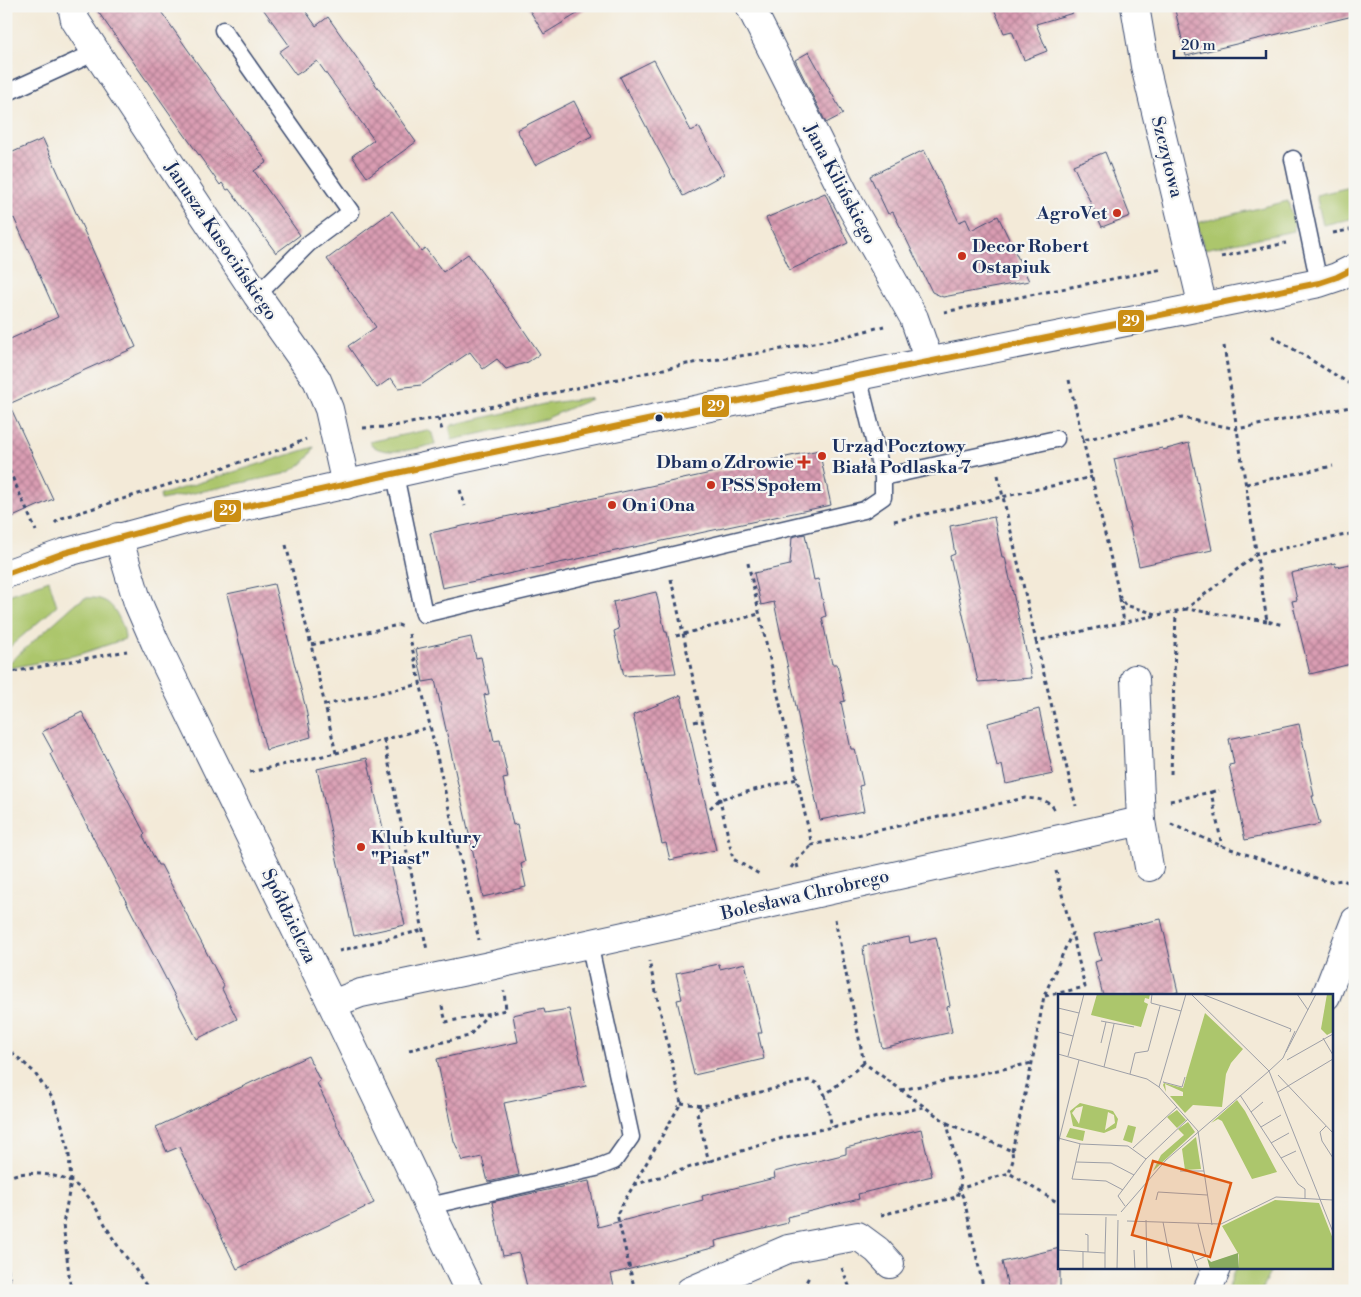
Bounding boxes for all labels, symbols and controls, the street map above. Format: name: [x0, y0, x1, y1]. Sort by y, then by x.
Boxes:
scale bar: [1174, 28, 1266, 60]
text: 20 m: [1181, 36, 1216, 55]
street label: Szczytowa: [1146, 114, 1188, 201]
street label: Jana Kilińskiego: [798, 119, 881, 248]
street label: Janusza Kusocińskiego: [159, 157, 283, 325]
place label: AgroVet: [1035, 202, 1108, 225]
marker: AgroVet: [1111, 207, 1123, 219]
place label: Decor Robert Ostapiuk: [972, 235, 1089, 279]
marker: Decor Robert Ostapiuk: [956, 250, 968, 262]
line badge: 29: [1117, 309, 1145, 333]
text: 29: [1122, 313, 1140, 331]
line badge: 29: [701, 394, 730, 418]
text: 29: [707, 398, 725, 416]
unlabelled marker: [654, 413, 664, 423]
place label: Urząd Pocztowy Biała Podlaska 7: [832, 435, 971, 479]
marker: Urząd Pocztowy Biała Podlaska 7: [816, 450, 828, 462]
place label: Dbam o Zdrowie: [656, 451, 794, 474]
marker: Dbam o Zdrowie: [798, 456, 810, 468]
place label: PSS Społem: [721, 474, 822, 497]
marker: PSS Społem: [705, 479, 717, 491]
place label: On i Ona: [622, 494, 695, 517]
line badge: 29: [213, 499, 242, 523]
marker: On i Ona: [606, 499, 618, 511]
text: 29: [219, 502, 237, 520]
place label: Klub kultury "Piast": [371, 826, 482, 870]
marker: Klub kultury "Piast": [355, 841, 367, 853]
street label: Bolesława Chrobrego: [718, 864, 891, 926]
street label: Spółdzielcza: [256, 865, 322, 968]
inset map: [1058, 994, 1334, 1270]

